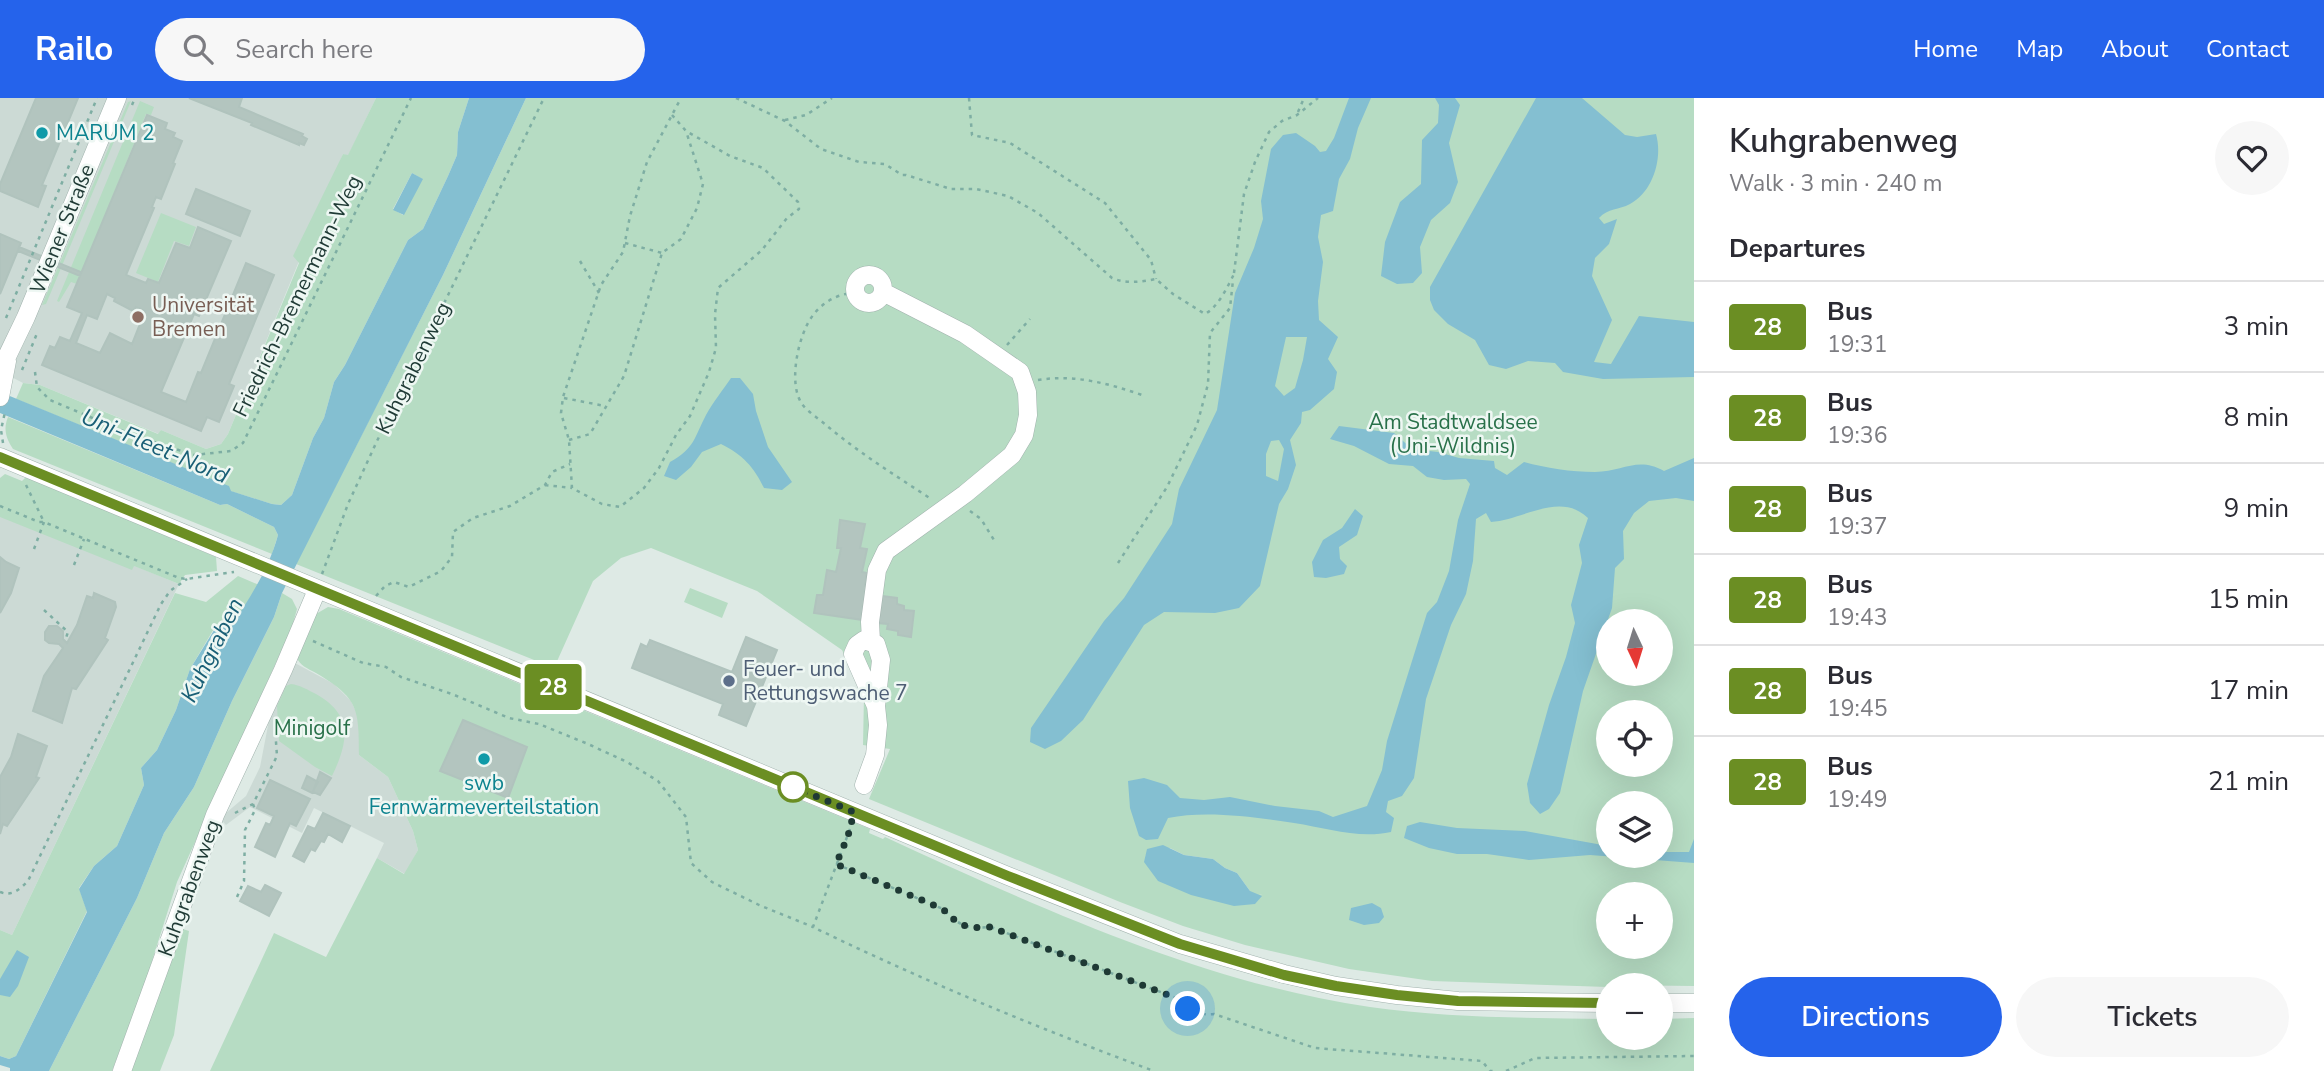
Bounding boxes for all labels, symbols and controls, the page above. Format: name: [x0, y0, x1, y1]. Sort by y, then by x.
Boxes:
search box: [155, 18, 645, 81]
text: Railo: [35, 27, 113, 72]
icon: search: [179, 30, 217, 68]
text: Search here: [235, 32, 373, 67]
text: Home: [1913, 33, 1978, 65]
text: Map: [2016, 33, 2063, 65]
text: About: [2101, 33, 2168, 65]
text: Contact: [2206, 33, 2289, 65]
place label: MARUM 2: [56, 119, 155, 147]
text: Kuhgrabenweg: [1729, 119, 1958, 164]
button: heart: [2215, 121, 2289, 195]
marker: MARUM 2: [34, 125, 50, 141]
street label: Wiener Straße: [23, 160, 101, 298]
text: Walk · 3 min · 240 m: [1729, 168, 1942, 199]
street label: Friedrich-Bremermann-Weg: [226, 170, 368, 422]
text: Departures: [1729, 231, 1865, 266]
place label: Universität Bremen: [152, 291, 255, 343]
text: Bus: [1827, 294, 1873, 329]
street label: Kuhgrabenweg: [369, 297, 457, 439]
marker: Universität Bremen: [130, 309, 146, 325]
text: 3 min: [2224, 309, 2289, 344]
text: 28: [1753, 311, 1782, 343]
text: 19:31: [1827, 329, 1887, 360]
text: Bus: [1827, 385, 1873, 420]
text: 8 min: [2224, 400, 2289, 435]
water label: Uni-Fleet-Nord: [76, 401, 234, 491]
text: 28: [1753, 402, 1782, 434]
park label: Am Stadtwaldsee (Uni-Wildnis): [1368, 408, 1538, 460]
text: 19:36: [1827, 420, 1887, 451]
text: Bus: [1827, 476, 1873, 511]
text: 9 min: [2224, 491, 2289, 526]
text: 28: [1753, 493, 1782, 525]
text: 19:37: [1827, 511, 1887, 542]
text: Bus: [1827, 567, 1873, 602]
text: 15 min: [2208, 582, 2289, 617]
text: 28: [1753, 584, 1782, 616]
water label: Kuhgraben: [173, 593, 251, 707]
text: 19:43: [1827, 602, 1887, 633]
north arrow: [1596, 609, 1673, 686]
map controls: [1596, 609, 1673, 1050]
place label: Feuer- und Rettungswache 7: [743, 655, 908, 707]
text: Bus: [1827, 658, 1873, 693]
line badge: 28: [522, 664, 584, 710]
text: 28: [539, 671, 567, 703]
marker: Feuer- und Rettungswache 7: [721, 673, 737, 689]
text: 17 min: [2208, 673, 2289, 708]
text: 28: [1753, 675, 1782, 707]
text: 19:45: [1827, 693, 1887, 724]
button: locate: [1596, 700, 1673, 777]
park label: Minigolf: [274, 714, 351, 742]
text: Bus: [1827, 749, 1873, 784]
marker: swb Fernwärmeverteilstation: [476, 751, 492, 767]
text: 21 min: [2208, 764, 2289, 799]
text: 28: [1753, 766, 1782, 798]
place label: swb Fernwärmeverteilstation: [369, 769, 599, 821]
unlabelled marker: [778, 772, 808, 802]
text: 19:49: [1827, 784, 1887, 815]
button: layers: [1596, 791, 1673, 868]
street label: Kuhgrabenweg: [151, 816, 227, 960]
button: +: [1596, 882, 1673, 959]
button: −: [1596, 973, 1673, 1050]
button: Directions: [1729, 977, 2002, 1057]
button: Tickets: [2016, 977, 2289, 1057]
your location: [1170, 991, 1205, 1026]

